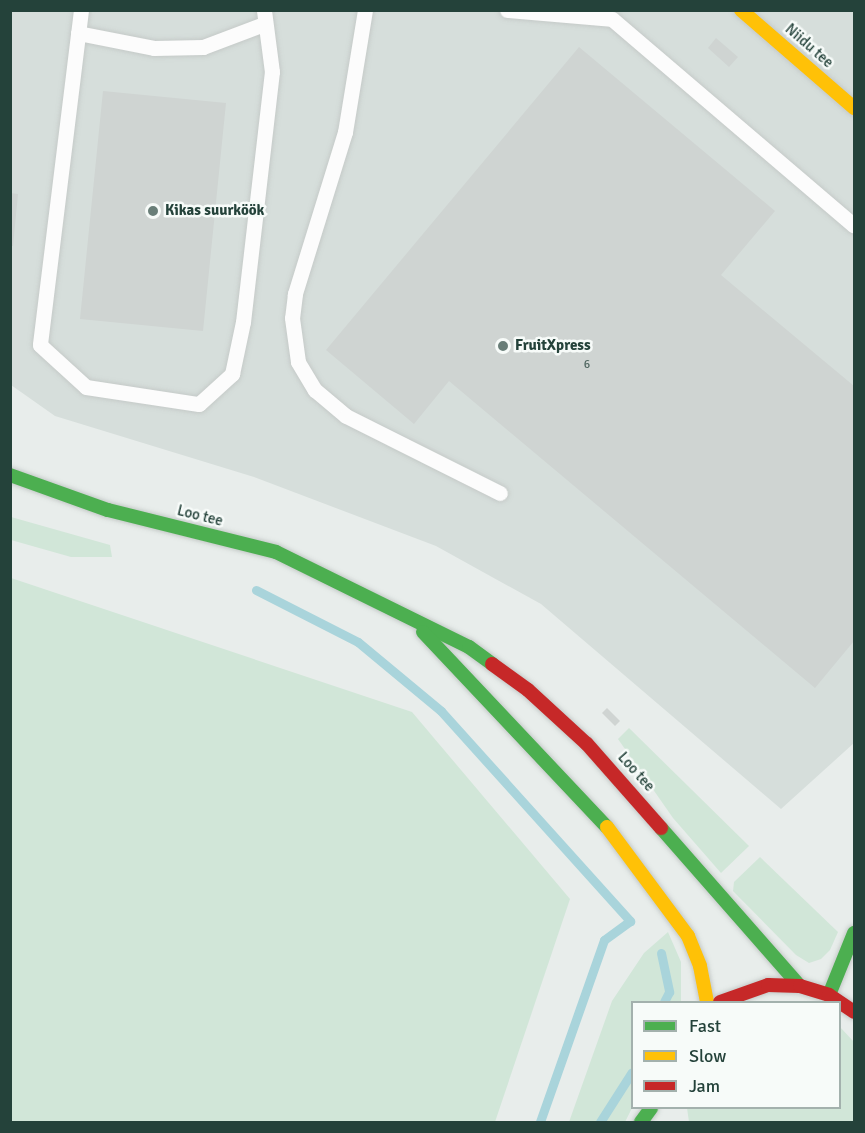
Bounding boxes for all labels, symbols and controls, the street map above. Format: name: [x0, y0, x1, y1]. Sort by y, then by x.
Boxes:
street label: Niidu tee: [781, 20, 837, 72]
place label: Kikas suurköök: [165, 202, 264, 220]
marker: Kikas suurköök: [146, 204, 160, 218]
place label: FruitXpress: [515, 337, 591, 355]
marker: FruitXpress: [496, 339, 510, 353]
house number: 6: [584, 358, 590, 372]
street label: Loo tee: [175, 502, 225, 530]
street label: Loo tee: [614, 749, 658, 795]
legend: [631, 1001, 841, 1109]
text: Fast: [689, 1015, 721, 1037]
text: Slow: [689, 1045, 726, 1067]
text: Jam: [689, 1075, 720, 1097]

